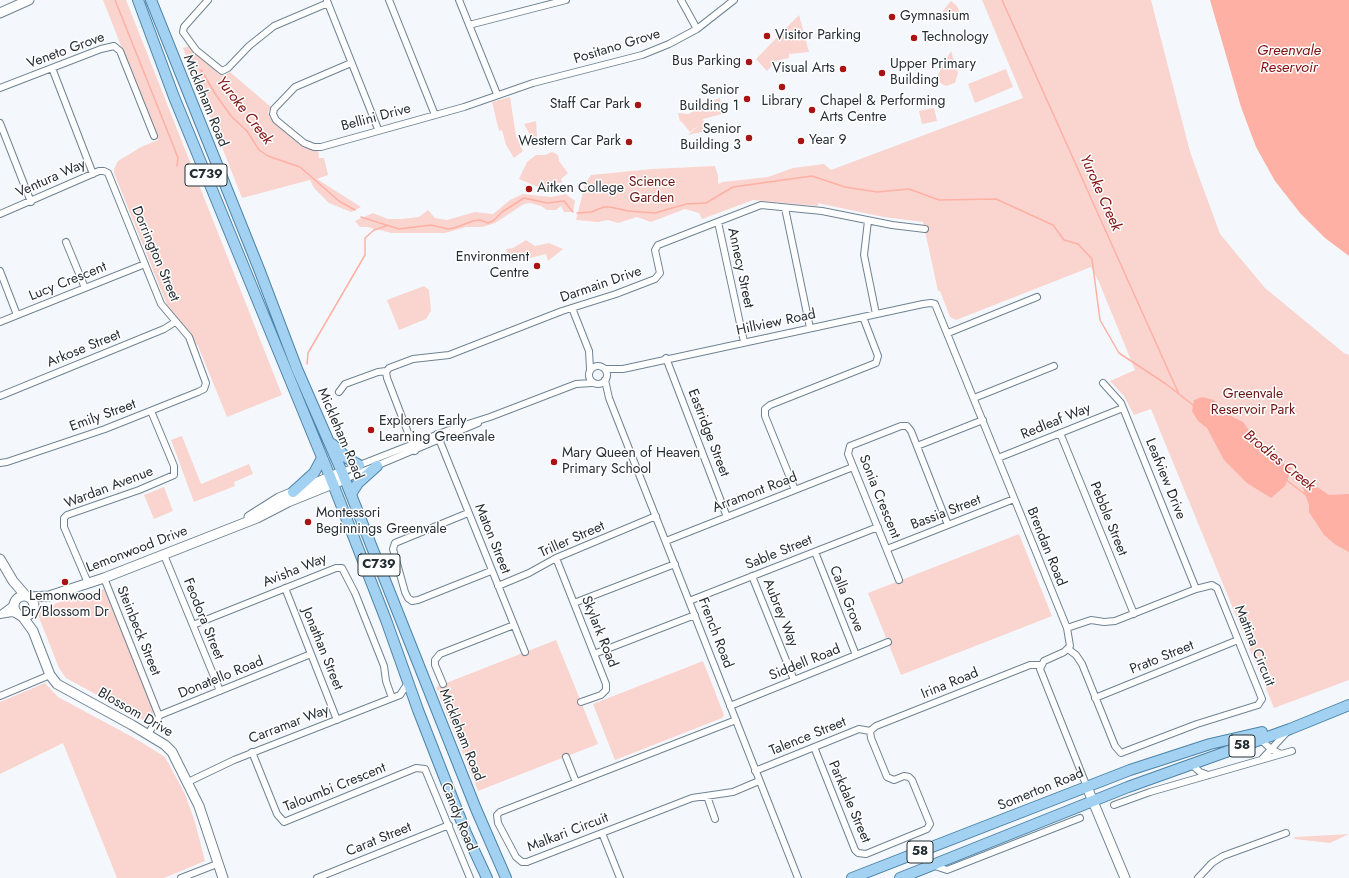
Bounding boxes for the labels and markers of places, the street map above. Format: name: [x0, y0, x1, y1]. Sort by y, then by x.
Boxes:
place label: Gymnasium: [900, 9, 970, 25]
marker: Gymnasium: [887, 12, 897, 22]
place label: Visitor Parking: [775, 28, 861, 44]
place label: Technology: [922, 30, 988, 46]
marker: Visitor Parking: [762, 31, 772, 41]
marker: Technology: [909, 33, 919, 43]
place label: Bus Parking: [672, 54, 741, 70]
marker: Bus Parking: [744, 57, 754, 67]
place label: Upper Primary Building: [890, 57, 976, 90]
place label: Visual Arts: [772, 61, 835, 77]
marker: Visual Arts: [838, 64, 848, 74]
marker: Upper Primary Building: [877, 68, 887, 78]
marker: Library: [777, 82, 787, 92]
place label: Senior Building 1: [680, 83, 739, 116]
marker: Senior Building 1: [742, 94, 752, 104]
place label: Library: [762, 94, 802, 110]
place label: Chapel & Performing Arts Centre: [820, 94, 946, 126]
place label: Staff Car Park: [550, 97, 630, 113]
marker: Staff Car Park: [633, 100, 643, 110]
marker: Chapel & Performing Arts Centre: [807, 105, 817, 115]
place label: Senior Building 3: [680, 122, 741, 154]
marker: Senior Building 3: [744, 133, 754, 143]
place label: Year 9: [809, 133, 846, 149]
place label: Western Car Park: [518, 134, 621, 150]
marker: Year 9: [796, 136, 806, 146]
marker: Western Car Park: [624, 137, 634, 147]
place label: Aitken College: [537, 181, 624, 197]
marker: Aitken College: [524, 184, 534, 194]
place label: Environment Centre: [456, 250, 529, 282]
marker: Environment Centre: [532, 261, 542, 271]
place label: Explorers Early Learning Greenvale: [379, 414, 495, 446]
marker: Explorers Early Learning Greenvale: [366, 425, 376, 435]
place label: Mary Queen of Heaven Primary School: [562, 446, 700, 478]
marker: Mary Queen of Heaven Primary School: [549, 457, 559, 467]
place label: Montessori Beginnings Greenvale: [316, 506, 447, 538]
marker: Montessori Beginnings Greenvale: [303, 517, 313, 527]
marker: Lemonwood Dr/Blossom Dr: [60, 577, 70, 587]
place label: Lemonwood Dr/Blossom Dr: [21, 589, 109, 622]

